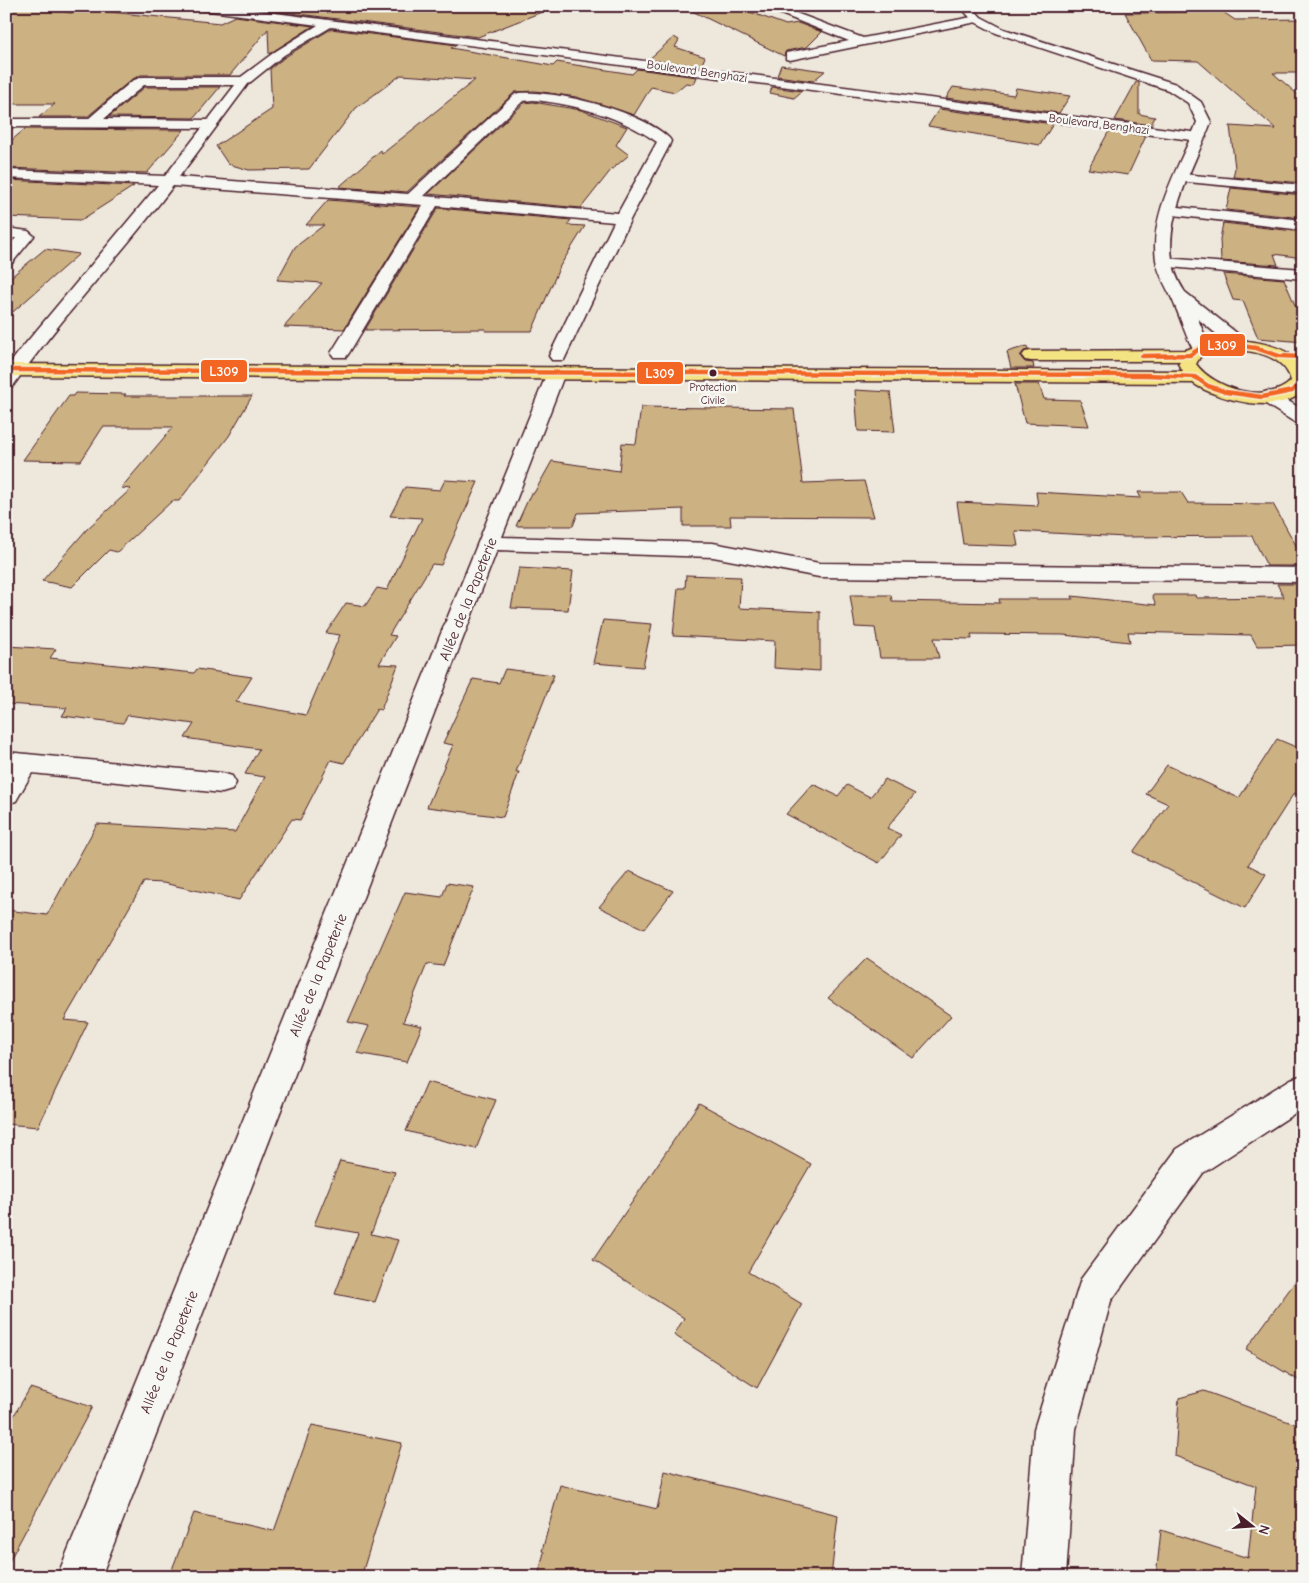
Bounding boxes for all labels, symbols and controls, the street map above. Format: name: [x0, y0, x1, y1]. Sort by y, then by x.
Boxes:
street label: Boulevard Benghazi: [646, 57, 748, 85]
street label: Boulevard Benghazi: [1048, 111, 1150, 137]
line badge: L309: [1199, 333, 1246, 357]
text: L309: [1207, 337, 1237, 354]
line badge: L309: [200, 359, 248, 383]
line badge: L309: [636, 361, 684, 385]
text: L309: [209, 363, 239, 380]
text: L309: [645, 365, 675, 382]
marker: Protection Civile: [708, 368, 718, 378]
place label: Protection Civile: [689, 381, 737, 407]
street label: Allée de la Papeterie: [435, 534, 501, 663]
street label: Allée de la Papeterie: [285, 910, 351, 1039]
street label: Allée de la Papeterie: [136, 1287, 202, 1416]
north arrow: [1226, 1500, 1276, 1550]
text: N: [1254, 1523, 1273, 1537]

